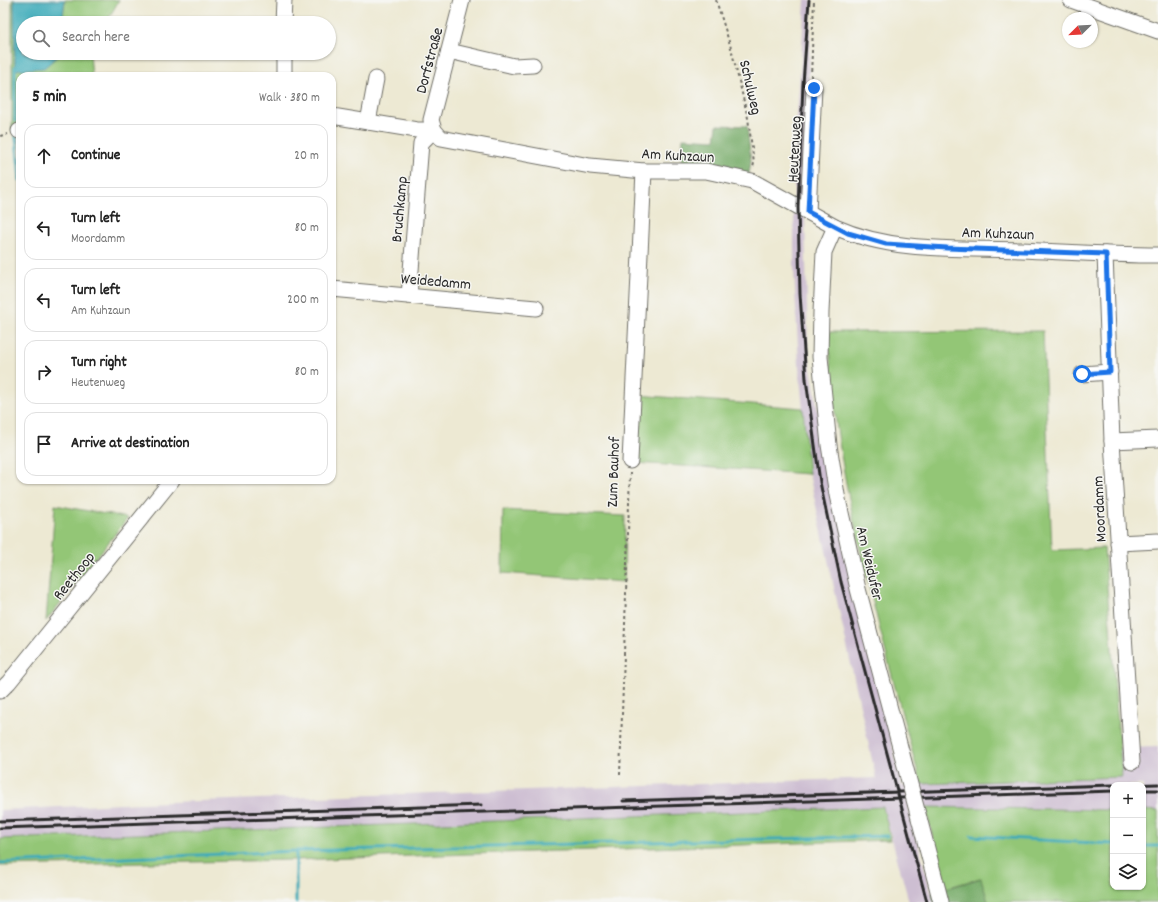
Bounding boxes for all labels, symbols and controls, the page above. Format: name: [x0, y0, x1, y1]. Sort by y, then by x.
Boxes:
north arrow: [1062, 12, 1098, 48]
search box: [16, 16, 336, 60]
street label: Dorfstraße: [411, 25, 450, 96]
icon: search: [30, 27, 52, 49]
text: Search here: [62, 27, 130, 49]
street label: Schulweg: [732, 58, 767, 117]
route end: [805, 79, 823, 97]
text: 5 min: [32, 86, 66, 110]
text: Walk · 380 m: [259, 89, 320, 108]
street label: Heutenweg: [782, 115, 809, 183]
street label: Am Kuhzaun: [641, 143, 715, 170]
icon: ahead: [33, 145, 55, 167]
text: Continue: [71, 145, 120, 167]
text: 20 m: [294, 147, 319, 166]
street label: Bruchkamp: [386, 175, 415, 243]
text: Turn left: [71, 208, 120, 230]
icon: left: [33, 217, 55, 239]
text: 80 m: [295, 219, 319, 238]
street label: Am Kuhzaun: [961, 222, 1035, 247]
text: Moordamm: [71, 230, 125, 249]
street label: Weidedamm: [400, 268, 472, 297]
text: Turn left: [71, 280, 120, 302]
icon: left: [33, 289, 55, 311]
text: 200 m: [287, 291, 319, 310]
text: Am Kuhzaun: [71, 302, 130, 321]
text: Turn right: [71, 352, 127, 374]
icon: right: [33, 361, 55, 383]
text: 80 m: [295, 363, 319, 382]
route start: [1073, 365, 1091, 383]
text: Heutenweg: [71, 374, 125, 393]
icon: arrive: [33, 433, 55, 455]
text: Arrive at destination: [71, 433, 189, 455]
street label: Zum Bauhof: [602, 436, 627, 508]
street label: Moordamm: [1087, 475, 1114, 543]
street label: Am Weidufer: [849, 524, 888, 603]
street label: Reethoop: [48, 547, 102, 606]
map controls: [1110, 782, 1146, 890]
button: +: [1110, 782, 1146, 818]
button: −: [1110, 818, 1146, 854]
button: layers: [1110, 854, 1146, 890]

